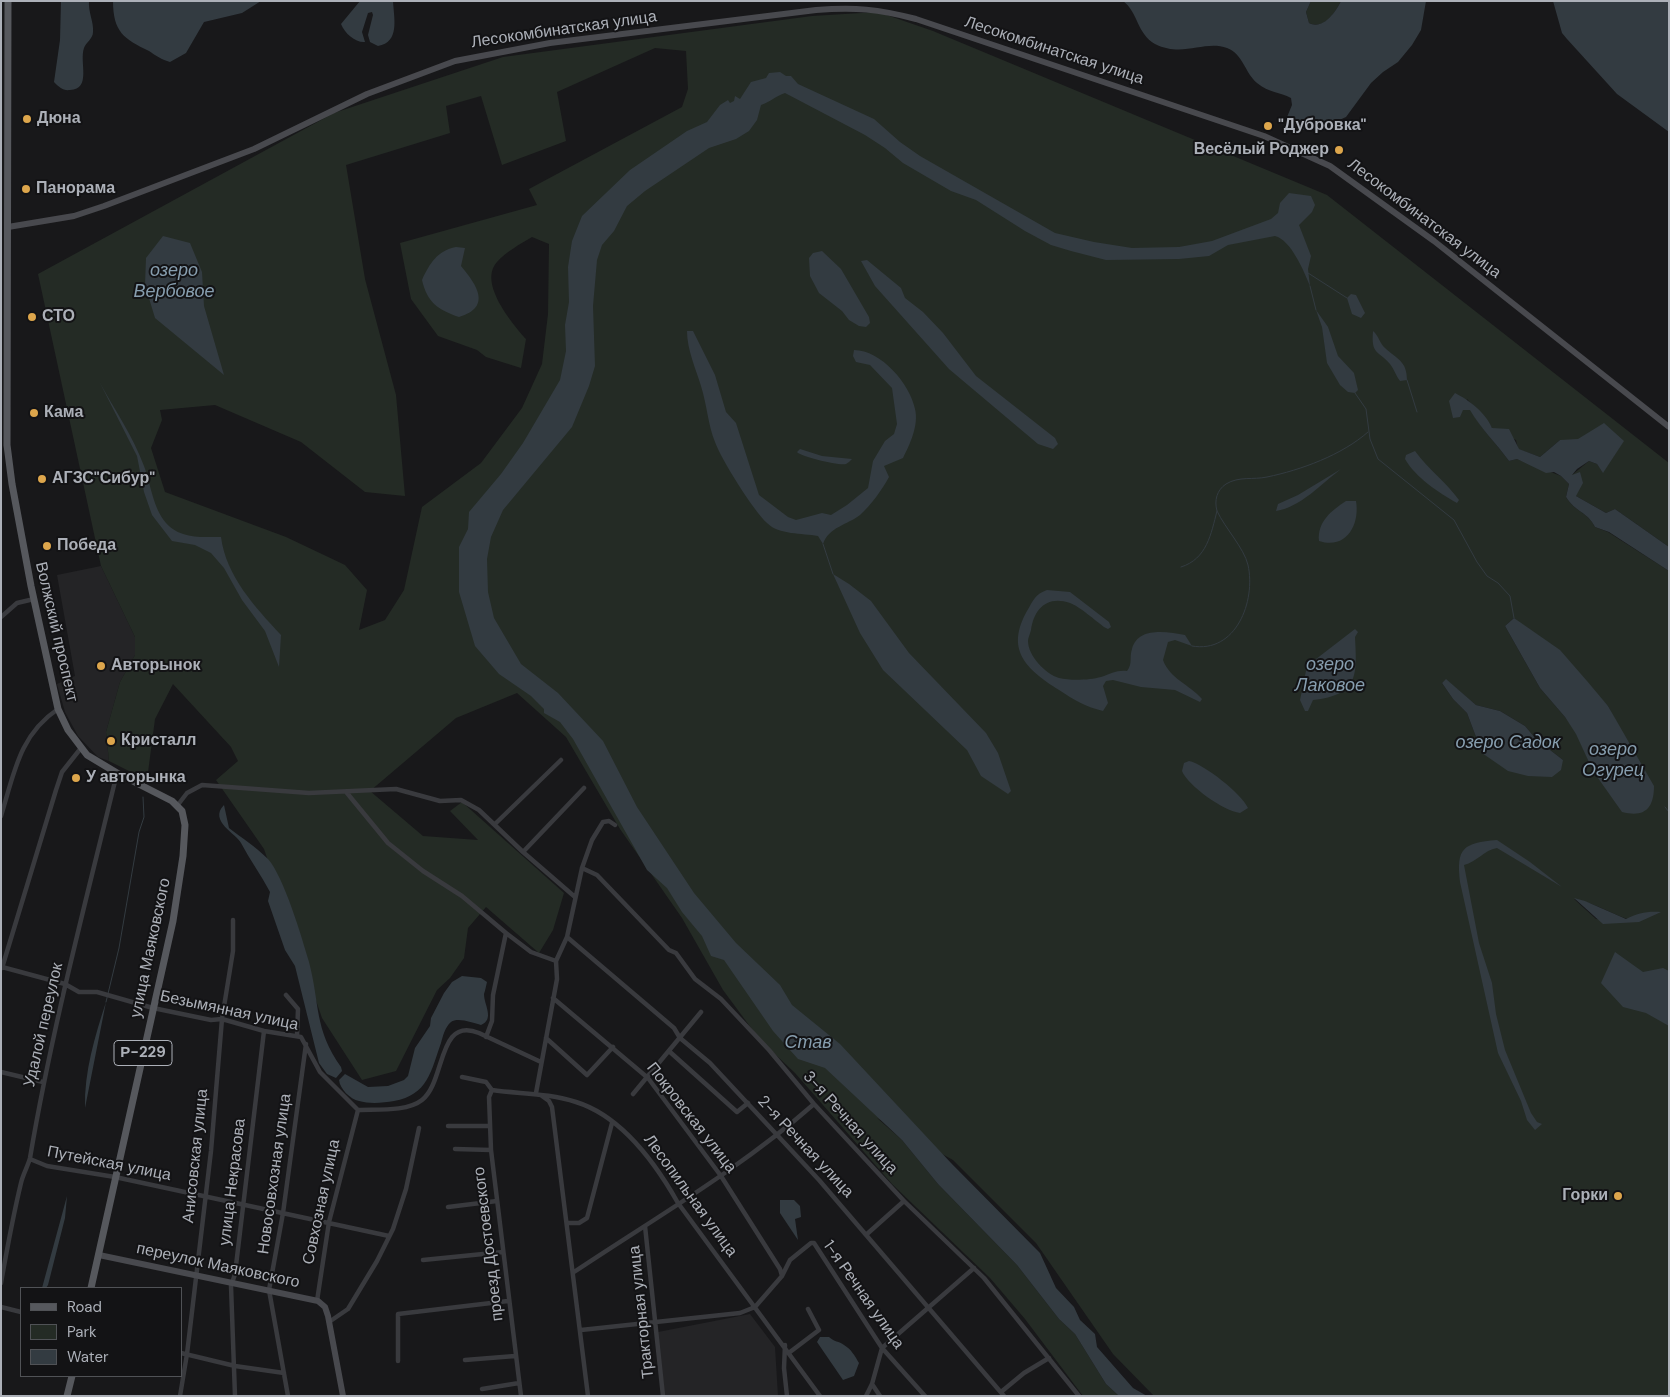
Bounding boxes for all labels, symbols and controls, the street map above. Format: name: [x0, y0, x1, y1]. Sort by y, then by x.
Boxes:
street label: Лесокомбинатская улица: [470, 7, 658, 53]
street label: Лесокомбинатская улица: [962, 13, 1146, 89]
place label: Дюна: [37, 109, 81, 129]
marker: Дюна: [21, 113, 33, 125]
place label: "Дубровка": [1278, 116, 1366, 136]
marker: "Дубровка": [1262, 120, 1274, 132]
place label: Весёлый Роджер: [1194, 140, 1329, 160]
marker: Весёлый Роджер: [1333, 144, 1345, 156]
street label: Лесокомбинатская улица: [1343, 155, 1505, 283]
place label: Панорама: [36, 179, 115, 199]
marker: Панорама: [20, 183, 32, 195]
water label: озеро Вербовое: [133, 260, 215, 302]
place label: СТО: [42, 307, 75, 327]
marker: СТО: [26, 311, 38, 323]
place label: Кама: [44, 403, 83, 423]
marker: Кама: [28, 407, 40, 419]
place label: АГЗС"Сибур": [52, 469, 155, 489]
marker: АГЗС"Сибур": [36, 473, 48, 485]
place label: Победа: [57, 536, 116, 556]
marker: Победа: [41, 540, 53, 552]
street label: Волжский проспект: [31, 560, 81, 704]
water label: озеро Лаковое: [1295, 654, 1365, 696]
place label: Авторынок: [111, 656, 200, 676]
marker: Авторынок: [95, 660, 107, 672]
place label: Кристалл: [121, 731, 196, 751]
water label: озеро Садок: [1456, 732, 1560, 754]
marker: Кристалл: [105, 735, 117, 747]
water label: озеро Огурец: [1582, 739, 1644, 782]
place label: У авторынка: [86, 768, 186, 788]
marker: У авторынка: [70, 772, 82, 784]
street label: улица Маяковского: [127, 876, 175, 1020]
street label: Удалой переулок: [20, 961, 68, 1089]
street label: Безымянная улица: [158, 987, 300, 1035]
water label: Став: [784, 1032, 832, 1054]
road number: Р-229: [114, 1040, 172, 1066]
street label: Покровская улица: [642, 1059, 740, 1177]
street label: 3-я Речная улица: [799, 1067, 901, 1179]
street label: Анисовская улица: [179, 1088, 213, 1224]
street label: 2-я Речная улица: [753, 1092, 857, 1202]
street label: Новосовхозная улица: [254, 1093, 296, 1255]
street label: улица Некрасова: [216, 1117, 250, 1247]
street label: Лесопильная улица: [639, 1131, 741, 1261]
street label: Совхозная улица: [299, 1138, 345, 1266]
street label: Путейская улица: [46, 1143, 172, 1185]
street label: проезд Достоевского: [470, 1166, 508, 1322]
place label: Горки: [1562, 1186, 1608, 1206]
marker: Горки: [1612, 1190, 1624, 1202]
street label: 1-я Речная улица: [818, 1237, 908, 1353]
street label: переулок Маяковского: [135, 1239, 301, 1293]
street label: Тракторная улица: [625, 1245, 659, 1379]
legend: [20, 1287, 182, 1377]
text: Road: [67, 1297, 102, 1317]
text: Park: [67, 1322, 97, 1342]
text: Water: [67, 1347, 108, 1367]

